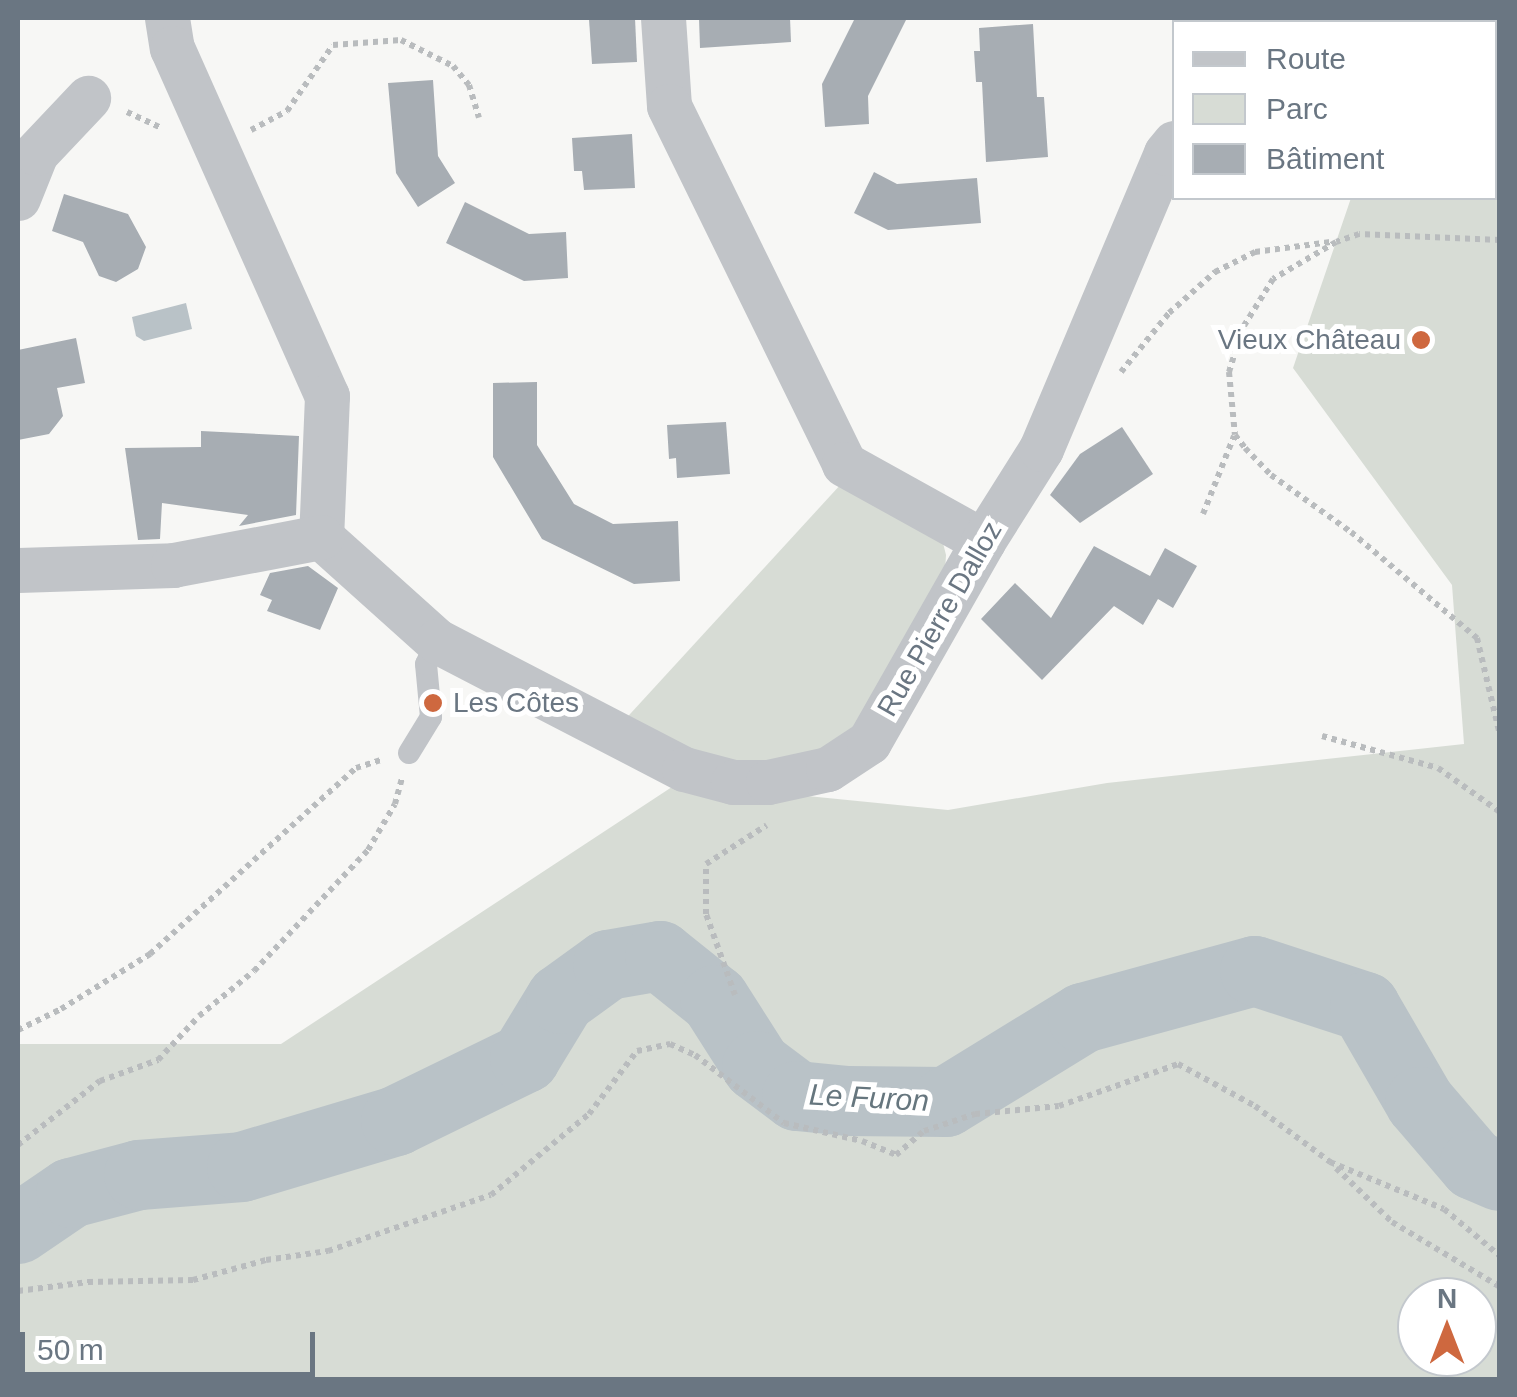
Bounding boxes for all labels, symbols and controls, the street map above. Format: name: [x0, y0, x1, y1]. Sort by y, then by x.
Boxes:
legend: [1172, 20, 1497, 200]
text: Route: [1266, 42, 1346, 75]
text: Parc: [1266, 92, 1328, 125]
text: Bâtiment: [1266, 142, 1384, 175]
place label: Vieux Château: [1218, 323, 1401, 357]
marker: Vieux Château: [1410, 329, 1432, 351]
street label: Rue Pierre Dalloz: [871, 516, 1009, 722]
place label: Les Côtes: [453, 686, 579, 720]
marker: Les Côtes: [422, 692, 444, 714]
water label: Le Furon: [808, 1077, 930, 1119]
north arrow: [1397, 1277, 1497, 1377]
text: N: [1437, 1283, 1457, 1314]
scale bar: [25, 1312, 320, 1374]
text: 50 m: [37, 1333, 104, 1366]

